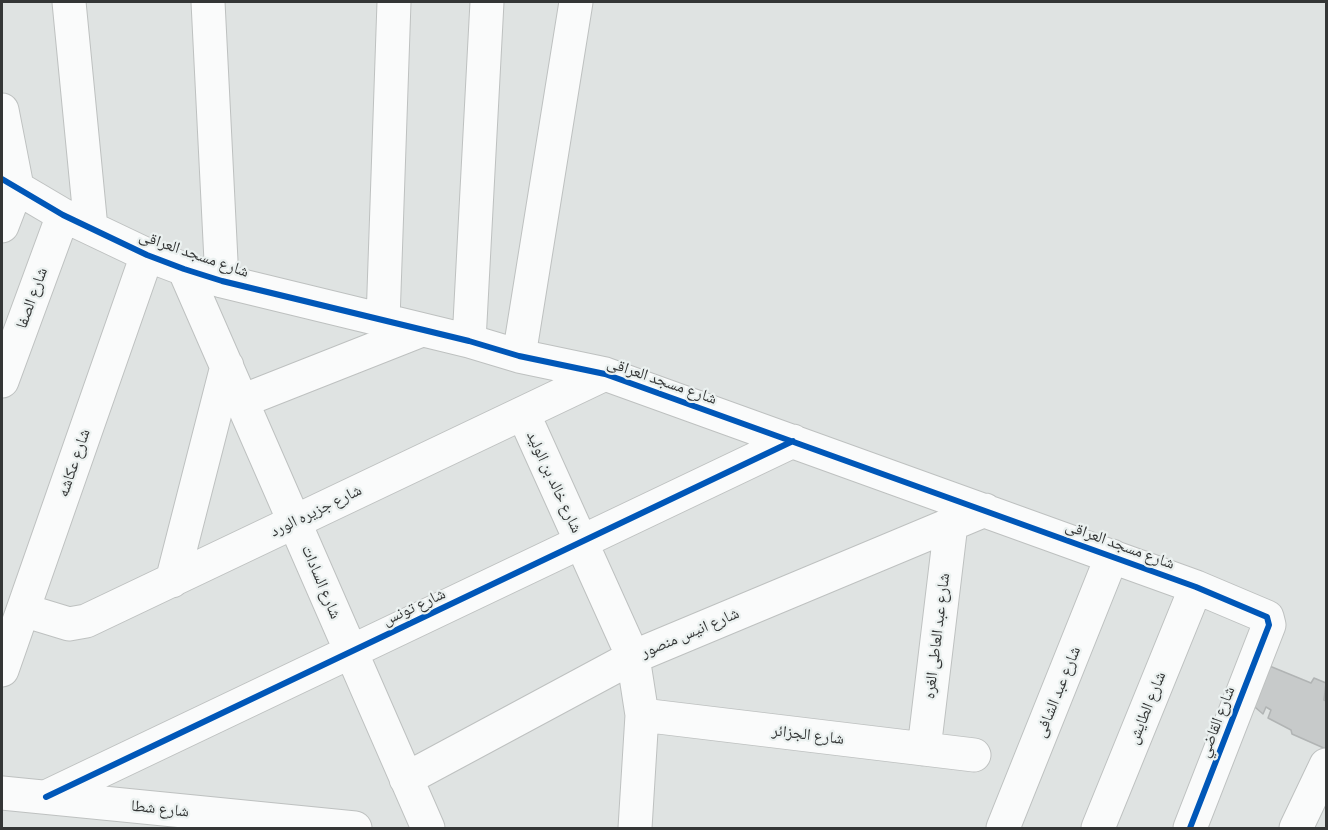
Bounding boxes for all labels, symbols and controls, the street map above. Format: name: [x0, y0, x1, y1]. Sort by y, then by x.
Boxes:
street label: شارع مسجد العراقى: [137, 226, 251, 282]
street label: شارع الصفا: [12, 265, 52, 331]
street label: شارع مسجد العراقى: [605, 353, 719, 409]
street label: شارع عكاشه: [53, 426, 95, 500]
street label: شارع خالد بن الوليد: [522, 428, 586, 536]
street label: شارع جزيره الورد: [267, 481, 365, 541]
street label: شارع مسجد العراقى: [1063, 516, 1177, 574]
street label: شارع السادات: [297, 542, 345, 622]
street label: شارع عبد العاطى الغره: [920, 572, 954, 700]
street label: شارع تونس: [379, 584, 449, 630]
street label: شارع انيس منصور: [638, 604, 742, 662]
street label: شارع عبد الشافى: [1031, 644, 1085, 740]
street label: شارع الطايش: [1124, 669, 1170, 747]
street label: شارع القاضي: [1195, 684, 1239, 760]
street label: شارع الجزائر: [771, 721, 845, 749]
street label: شارع شطا: [130, 796, 190, 822]

